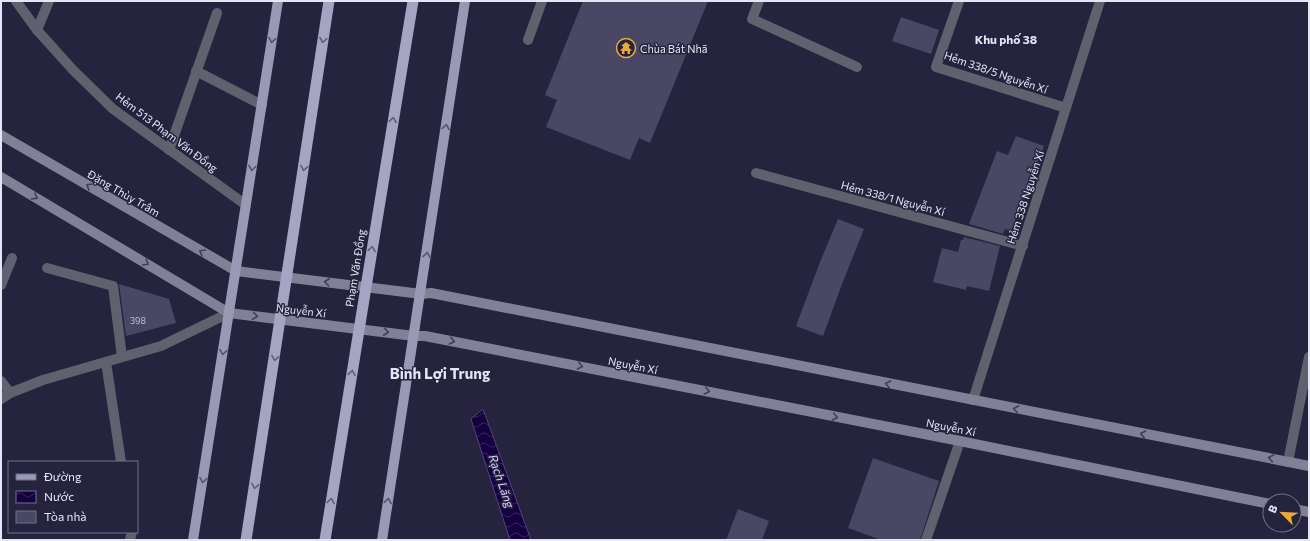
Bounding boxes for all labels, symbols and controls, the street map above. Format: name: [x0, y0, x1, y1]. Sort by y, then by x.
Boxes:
district label: Khu phố 38: [975, 32, 1037, 46]
one-way arrow: [268, 36, 277, 43]
one-way arrow: [320, 36, 328, 43]
temple icon: Chùa Bát Nhã: [615, 37, 637, 59]
place label: Chùa Bát Nhã: [640, 42, 708, 55]
street label: Hẻm 338/5 Nguyễn Xí: [943, 47, 1051, 96]
street label: Hẻm 513 Phạm Văn Đồng: [114, 90, 220, 174]
one-way arrow: [388, 117, 397, 123]
one-way arrow: [441, 124, 450, 130]
street label: Hẻm 338 Nguyễn Xí: [1003, 147, 1047, 245]
one-way arrow: [248, 165, 256, 171]
one-way arrow: [300, 165, 309, 171]
street label: Đặng Thùy Trâm: [85, 167, 162, 219]
street label: Hẻm 338/1 Nguyễn Xí: [840, 177, 948, 218]
one-way arrow: [86, 184, 94, 191]
one-way arrow: [31, 192, 38, 200]
street label: Phạm Văn Đồng: [342, 228, 368, 308]
one-way arrow: [367, 245, 376, 252]
one-way arrow: [199, 249, 206, 256]
one-way arrow: [422, 252, 430, 258]
one-way arrow: [142, 259, 149, 266]
one-way arrow: [324, 278, 330, 287]
street label: Nguyễn Xí: [275, 299, 328, 320]
one-way arrow: [252, 311, 258, 320]
house number: 398: [130, 315, 146, 326]
one-way arrow: [383, 327, 389, 336]
one-way arrow: [449, 336, 455, 345]
one-way arrow: [219, 348, 228, 355]
street label: Nguyễn Xí: [607, 353, 660, 376]
one-way arrow: [271, 355, 280, 361]
one-way arrow: [577, 362, 583, 370]
district label: Bình Lợi Trung: [390, 364, 490, 383]
one-way arrow: [347, 370, 356, 376]
one-way arrow: [885, 380, 891, 388]
one-way arrow: [704, 387, 711, 395]
one-way arrow: [1012, 405, 1019, 413]
one-way arrow: [832, 412, 838, 420]
street label: Nguyễn Xí: [925, 415, 978, 438]
one-way arrow: [1140, 430, 1146, 438]
water label: Rạch Lăng: [486, 452, 518, 510]
one-way arrow: [1268, 455, 1274, 463]
legend: [8, 461, 138, 533]
text: Đường: [43, 469, 82, 483]
one-way arrow: [199, 477, 208, 483]
one-way arrow: [251, 483, 259, 490]
text: Nước: [44, 489, 74, 503]
north arrow: [1262, 493, 1302, 533]
one-way arrow: [326, 498, 335, 505]
one-way arrow: [383, 498, 392, 505]
text: B: [1265, 503, 1280, 515]
text: Tòa nhà: [44, 509, 86, 523]

